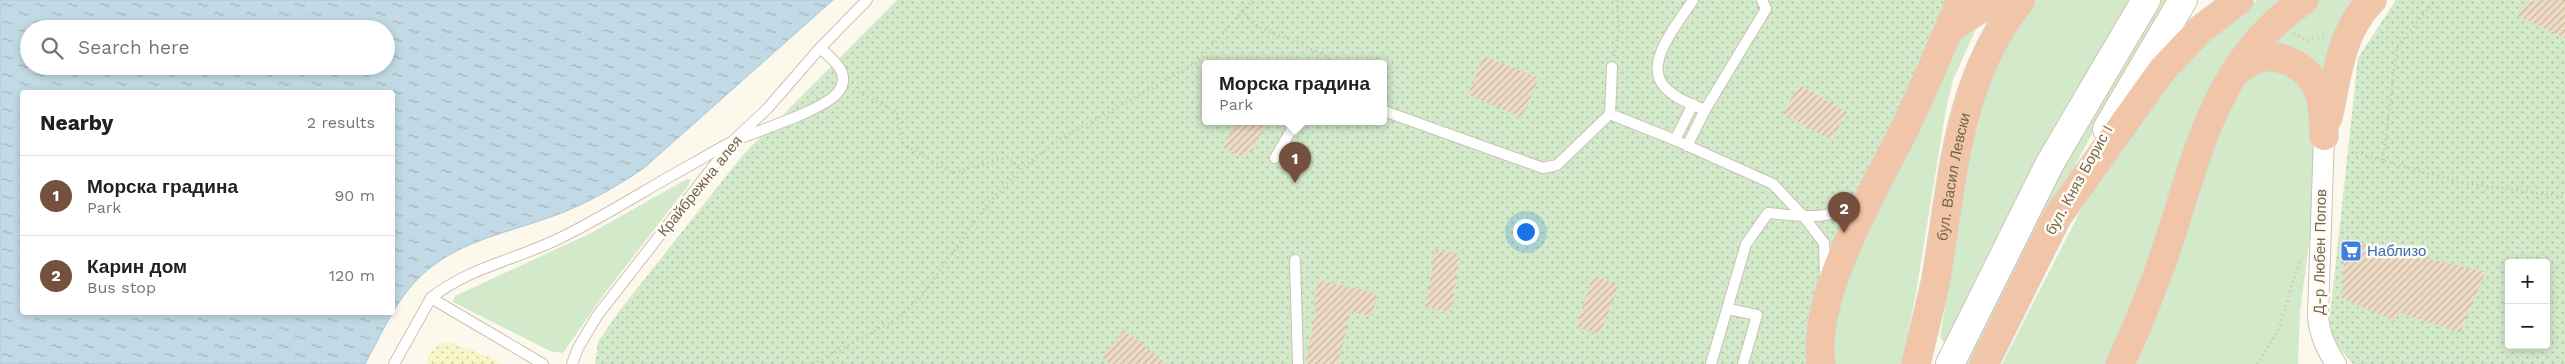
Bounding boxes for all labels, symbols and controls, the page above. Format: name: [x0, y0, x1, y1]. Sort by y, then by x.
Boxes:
search box: [20, 20, 395, 75]
icon: search: [38, 34, 66, 62]
text: Search here: [78, 36, 189, 59]
popup: [1202, 60, 1387, 125]
text: Морска градина: [1219, 72, 1370, 95]
text: Park: [1219, 95, 1253, 114]
text: Nearby: [40, 110, 113, 135]
street label: бул. Васил Левски: [1933, 111, 1974, 242]
text: 2 results: [307, 113, 375, 132]
street label: бул. Княз Борис I: [2041, 122, 2117, 238]
street label: Крайбрежна алея: [654, 132, 746, 240]
pin: 1: [1279, 142, 1311, 183]
text: Морска градина: [87, 175, 238, 198]
text: 1: [53, 186, 59, 205]
text: 90 m: [334, 186, 375, 205]
street label: Д-р Любен Попов: [2310, 189, 2330, 315]
pin: 2: [1828, 192, 1860, 233]
text: Park: [87, 198, 121, 217]
your location: [1513, 219, 1539, 245]
supermarket icon: Наблизо: [2339, 239, 2363, 263]
place label: Наблизо: [2367, 242, 2426, 260]
text: Карин дом: [87, 255, 187, 278]
map controls: [2505, 259, 2550, 349]
button: +: [2505, 259, 2550, 304]
text: 2: [51, 266, 61, 285]
text: 120 m: [329, 266, 375, 285]
text: Bus stop: [87, 278, 156, 297]
button: −: [2505, 304, 2550, 349]

